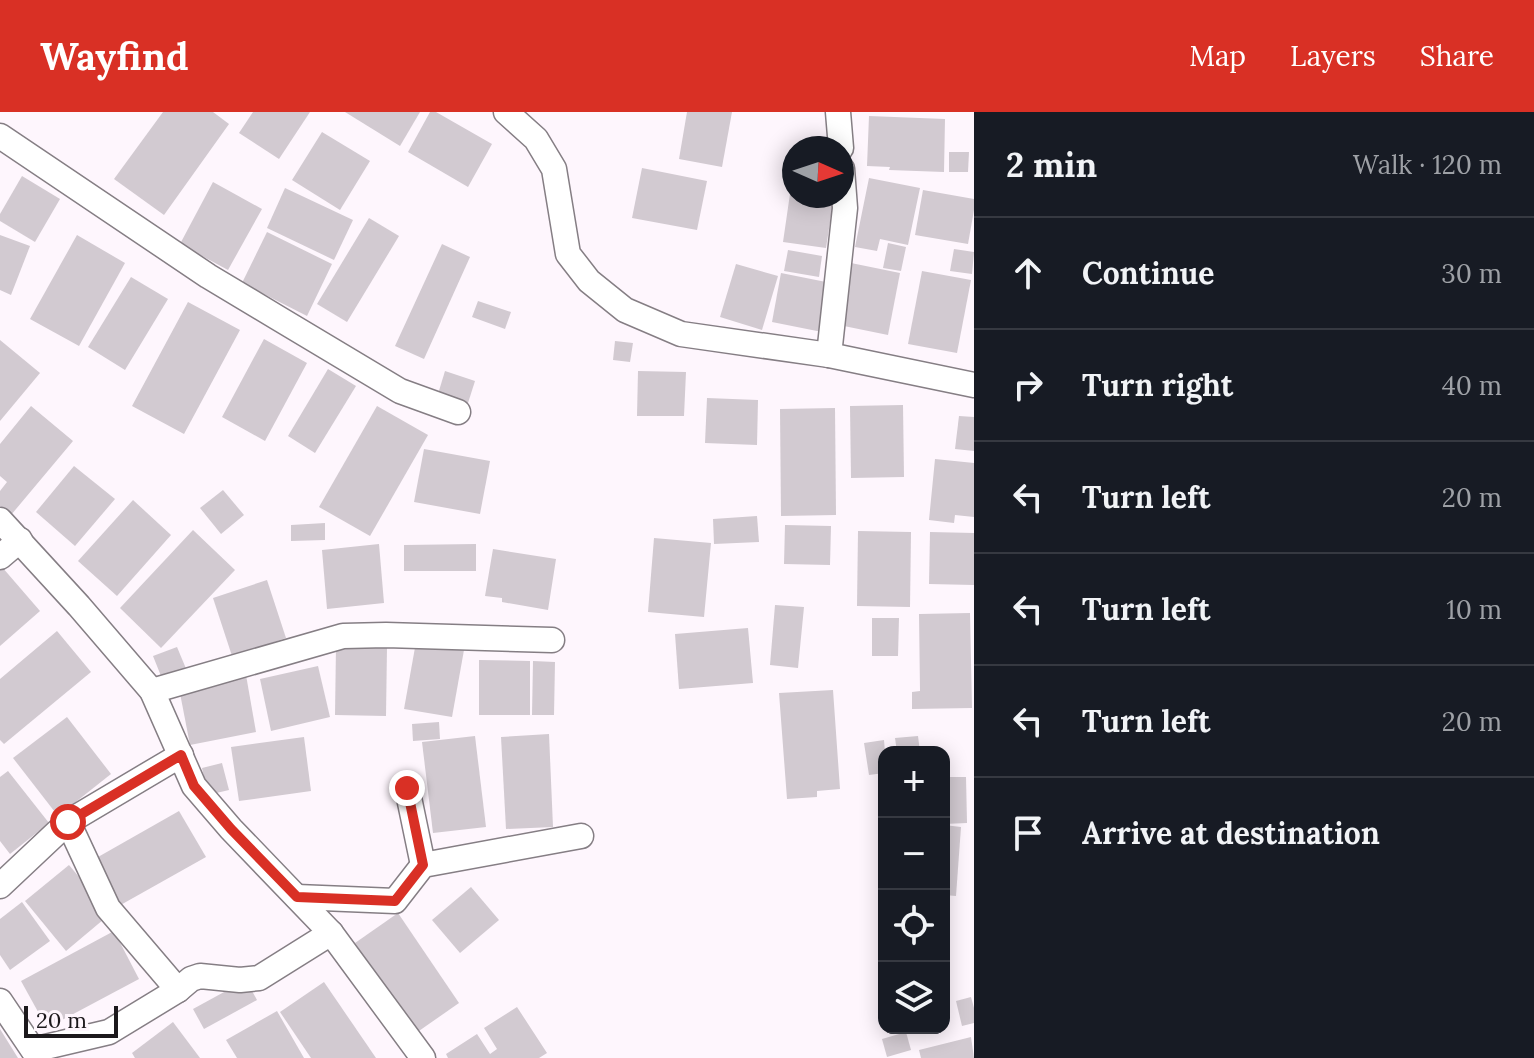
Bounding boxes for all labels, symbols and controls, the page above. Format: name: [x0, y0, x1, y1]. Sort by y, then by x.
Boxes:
text: Wayfind: [40, 32, 189, 80]
text: Map: [1189, 38, 1246, 74]
text: Layers: [1290, 38, 1376, 74]
text: Share: [1420, 38, 1494, 74]
north arrow: [782, 136, 854, 208]
text: 2 min: [1006, 143, 1097, 186]
text: Walk · 120 m: [1353, 148, 1502, 181]
icon: ahead: [1006, 251, 1050, 295]
text: Continue: [1082, 254, 1214, 292]
text: 30 m: [1441, 257, 1502, 290]
icon: right: [1006, 363, 1050, 407]
text: Turn right: [1082, 366, 1233, 404]
text: 40 m: [1442, 369, 1502, 402]
icon: left: [1006, 475, 1050, 519]
text: Turn left: [1082, 478, 1210, 516]
text: 20 m: [1442, 481, 1502, 514]
icon: left: [1006, 587, 1050, 631]
text: Turn left: [1082, 590, 1210, 628]
text: 10 m: [1446, 593, 1502, 626]
icon: left: [1006, 699, 1050, 743]
text: Turn left: [1082, 702, 1210, 740]
text: 20 m: [1442, 705, 1502, 738]
map controls: [878, 746, 950, 1034]
button: +: [878, 746, 950, 818]
route end: [389, 770, 425, 806]
route start: [50, 804, 86, 840]
icon: arrive: [1006, 811, 1050, 855]
text: Arrive at destination: [1082, 814, 1380, 852]
button: −: [878, 818, 950, 890]
button: locate: [878, 890, 950, 962]
button: layers: [878, 962, 950, 1034]
scale bar: [24, 1002, 118, 1038]
text: 20 m: [36, 1006, 87, 1034]

